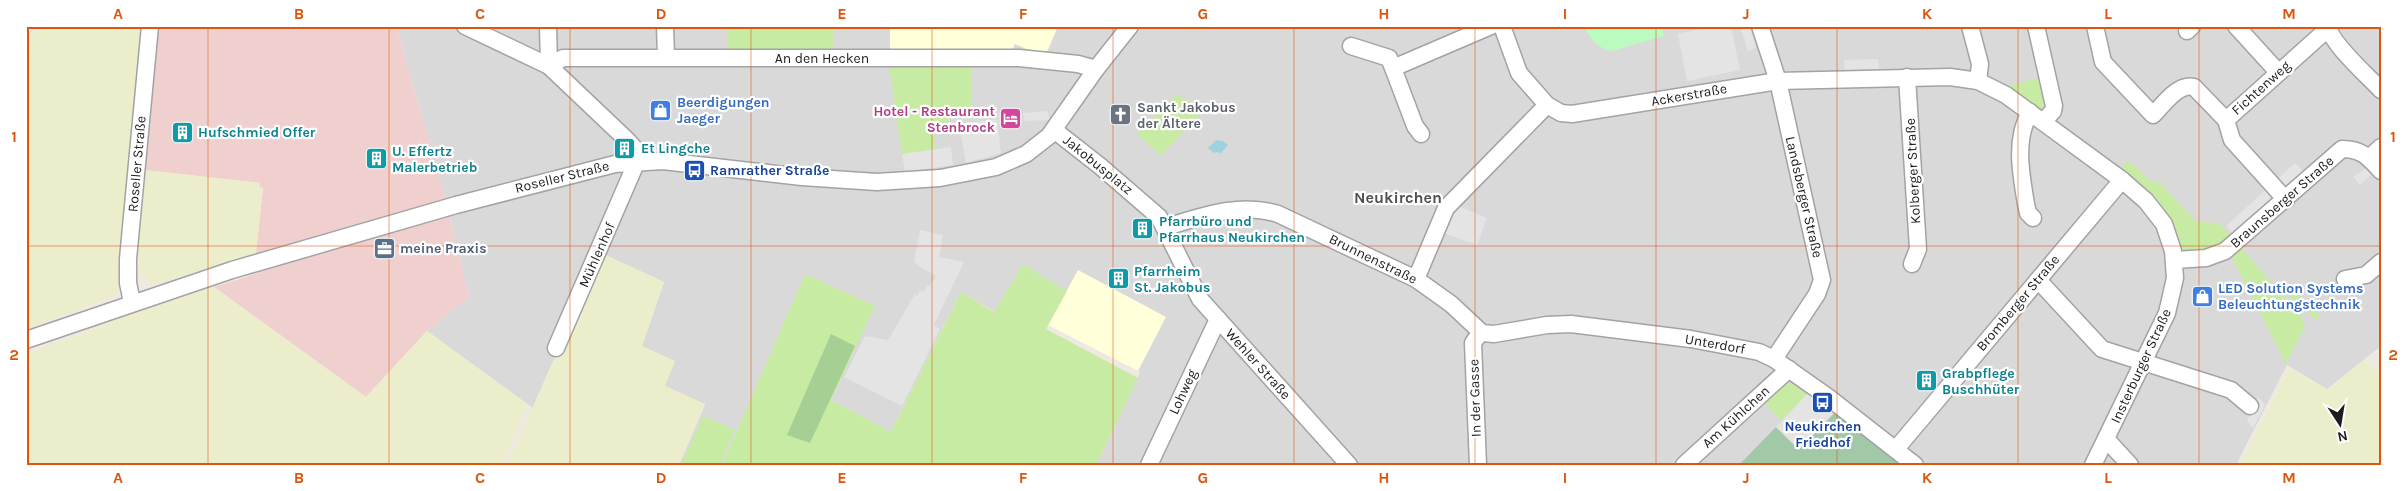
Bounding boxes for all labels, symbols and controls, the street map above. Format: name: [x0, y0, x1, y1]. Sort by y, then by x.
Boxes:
text: A: [113, 4, 123, 23]
text: B: [294, 4, 304, 23]
text: C: [475, 4, 485, 23]
text: D: [656, 4, 667, 23]
text: E: [837, 4, 847, 23]
text: F: [1019, 4, 1028, 23]
text: G: [1198, 4, 1208, 23]
text: H: [1378, 4, 1390, 23]
text: I: [1563, 4, 1567, 23]
text: J: [1742, 4, 1750, 23]
text: K: [1922, 4, 1933, 23]
text: L: [2104, 4, 2112, 23]
text: M: [2282, 4, 2296, 23]
street label: An den Hecken: [775, 50, 869, 67]
street label: Fichtenweg: [2228, 57, 2294, 119]
street label: Ackerstraße: [1650, 80, 1728, 110]
place label: Beerdigungen Jaeger: [677, 94, 770, 127]
shop icon: Beerdigungen Jaeger: [649, 98, 673, 122]
place label: Sankt Jakobus der Ältere: [1137, 99, 1236, 132]
place label: Hotel - Restaurant Stenbrock: [873, 103, 996, 136]
church icon: Sankt Jakobus der Ältere: [1109, 103, 1133, 127]
hotel icon: Hotel - Restaurant Stenbrock: [999, 107, 1023, 131]
street label: Roseller Straße: [124, 115, 150, 213]
street label: Kolberger Straße: [1902, 118, 1924, 224]
building icon: Hufschmied Offer: [170, 120, 194, 144]
place label: Hufschmied Offer: [198, 124, 316, 141]
text: 1: [11, 127, 17, 146]
text: 1: [2390, 127, 2396, 146]
street label: Jakobusplatz: [1060, 132, 1136, 198]
street label: Landsberger Straße: [1782, 134, 1826, 260]
building icon: Et Lingche: [613, 136, 637, 160]
place label: Et Lingche: [641, 140, 710, 157]
place label: U. Effertz Malerbetrieb: [392, 143, 477, 176]
building icon: U. Effertz Malerbetrieb: [364, 147, 388, 171]
street label: Braunsberger Straße: [2227, 152, 2337, 252]
street label: Roseller Straße: [513, 157, 611, 197]
bus stop icon: Ramrather Straße: [682, 158, 706, 182]
place label: Ramrather Straße: [710, 162, 830, 179]
district label: Neukirchen: [1354, 188, 1442, 207]
place label: Pfarrbüro und Pfarrhaus Neukirchen: [1159, 213, 1305, 246]
building icon: Pfarrbüro und Pfarrhaus Neukirchen: [1131, 217, 1155, 241]
street label: Mühlenhof: [575, 220, 619, 290]
street label: Brunnenstraße: [1326, 230, 1420, 288]
office icon: meine Praxis: [372, 236, 396, 260]
place label: meine Praxis: [400, 240, 487, 257]
street label: Bromberger Straße: [1973, 251, 2063, 355]
place label: Pfarrheim St. Jakobus: [1134, 263, 1210, 296]
building icon: Pfarrheim St. Jakobus: [1106, 267, 1130, 291]
place label: LED Solution Systems Beleuchtungstechnik: [2218, 280, 2363, 313]
shop icon: LED Solution Systems Beleuchtungstechnik: [2190, 284, 2214, 308]
street label: Insterburger Straße: [2107, 306, 2175, 426]
street label: Wehler Straße: [1222, 325, 1294, 403]
street label: Unterdorf: [1684, 330, 1747, 358]
text: 2: [9, 345, 19, 364]
text: 2: [2388, 345, 2398, 364]
street label: In der Gasse: [1465, 359, 1485, 437]
place label: Grabpflege Buschhüter: [1942, 365, 2020, 398]
street label: Lohweg: [1165, 367, 1201, 417]
building icon: Grabpflege Buschhüter: [1914, 369, 1938, 393]
street label: Am Kühlchen: [1699, 382, 1773, 452]
bus stop icon: Neukirchen Friedhof: [1811, 391, 1835, 415]
north arrow: [2314, 398, 2364, 448]
place label: Neukirchen Friedhof: [1785, 418, 1861, 451]
text: N: [2336, 427, 2349, 446]
text: A: [113, 468, 123, 487]
text: B: [294, 468, 304, 487]
text: C: [475, 468, 485, 487]
text: D: [656, 468, 667, 487]
text: E: [837, 468, 847, 487]
text: F: [1019, 468, 1028, 487]
text: G: [1198, 468, 1208, 487]
text: H: [1378, 468, 1390, 487]
text: I: [1563, 468, 1567, 487]
text: J: [1742, 468, 1750, 487]
text: K: [1922, 468, 1933, 487]
text: L: [2104, 468, 2112, 487]
text: M: [2282, 468, 2296, 487]

